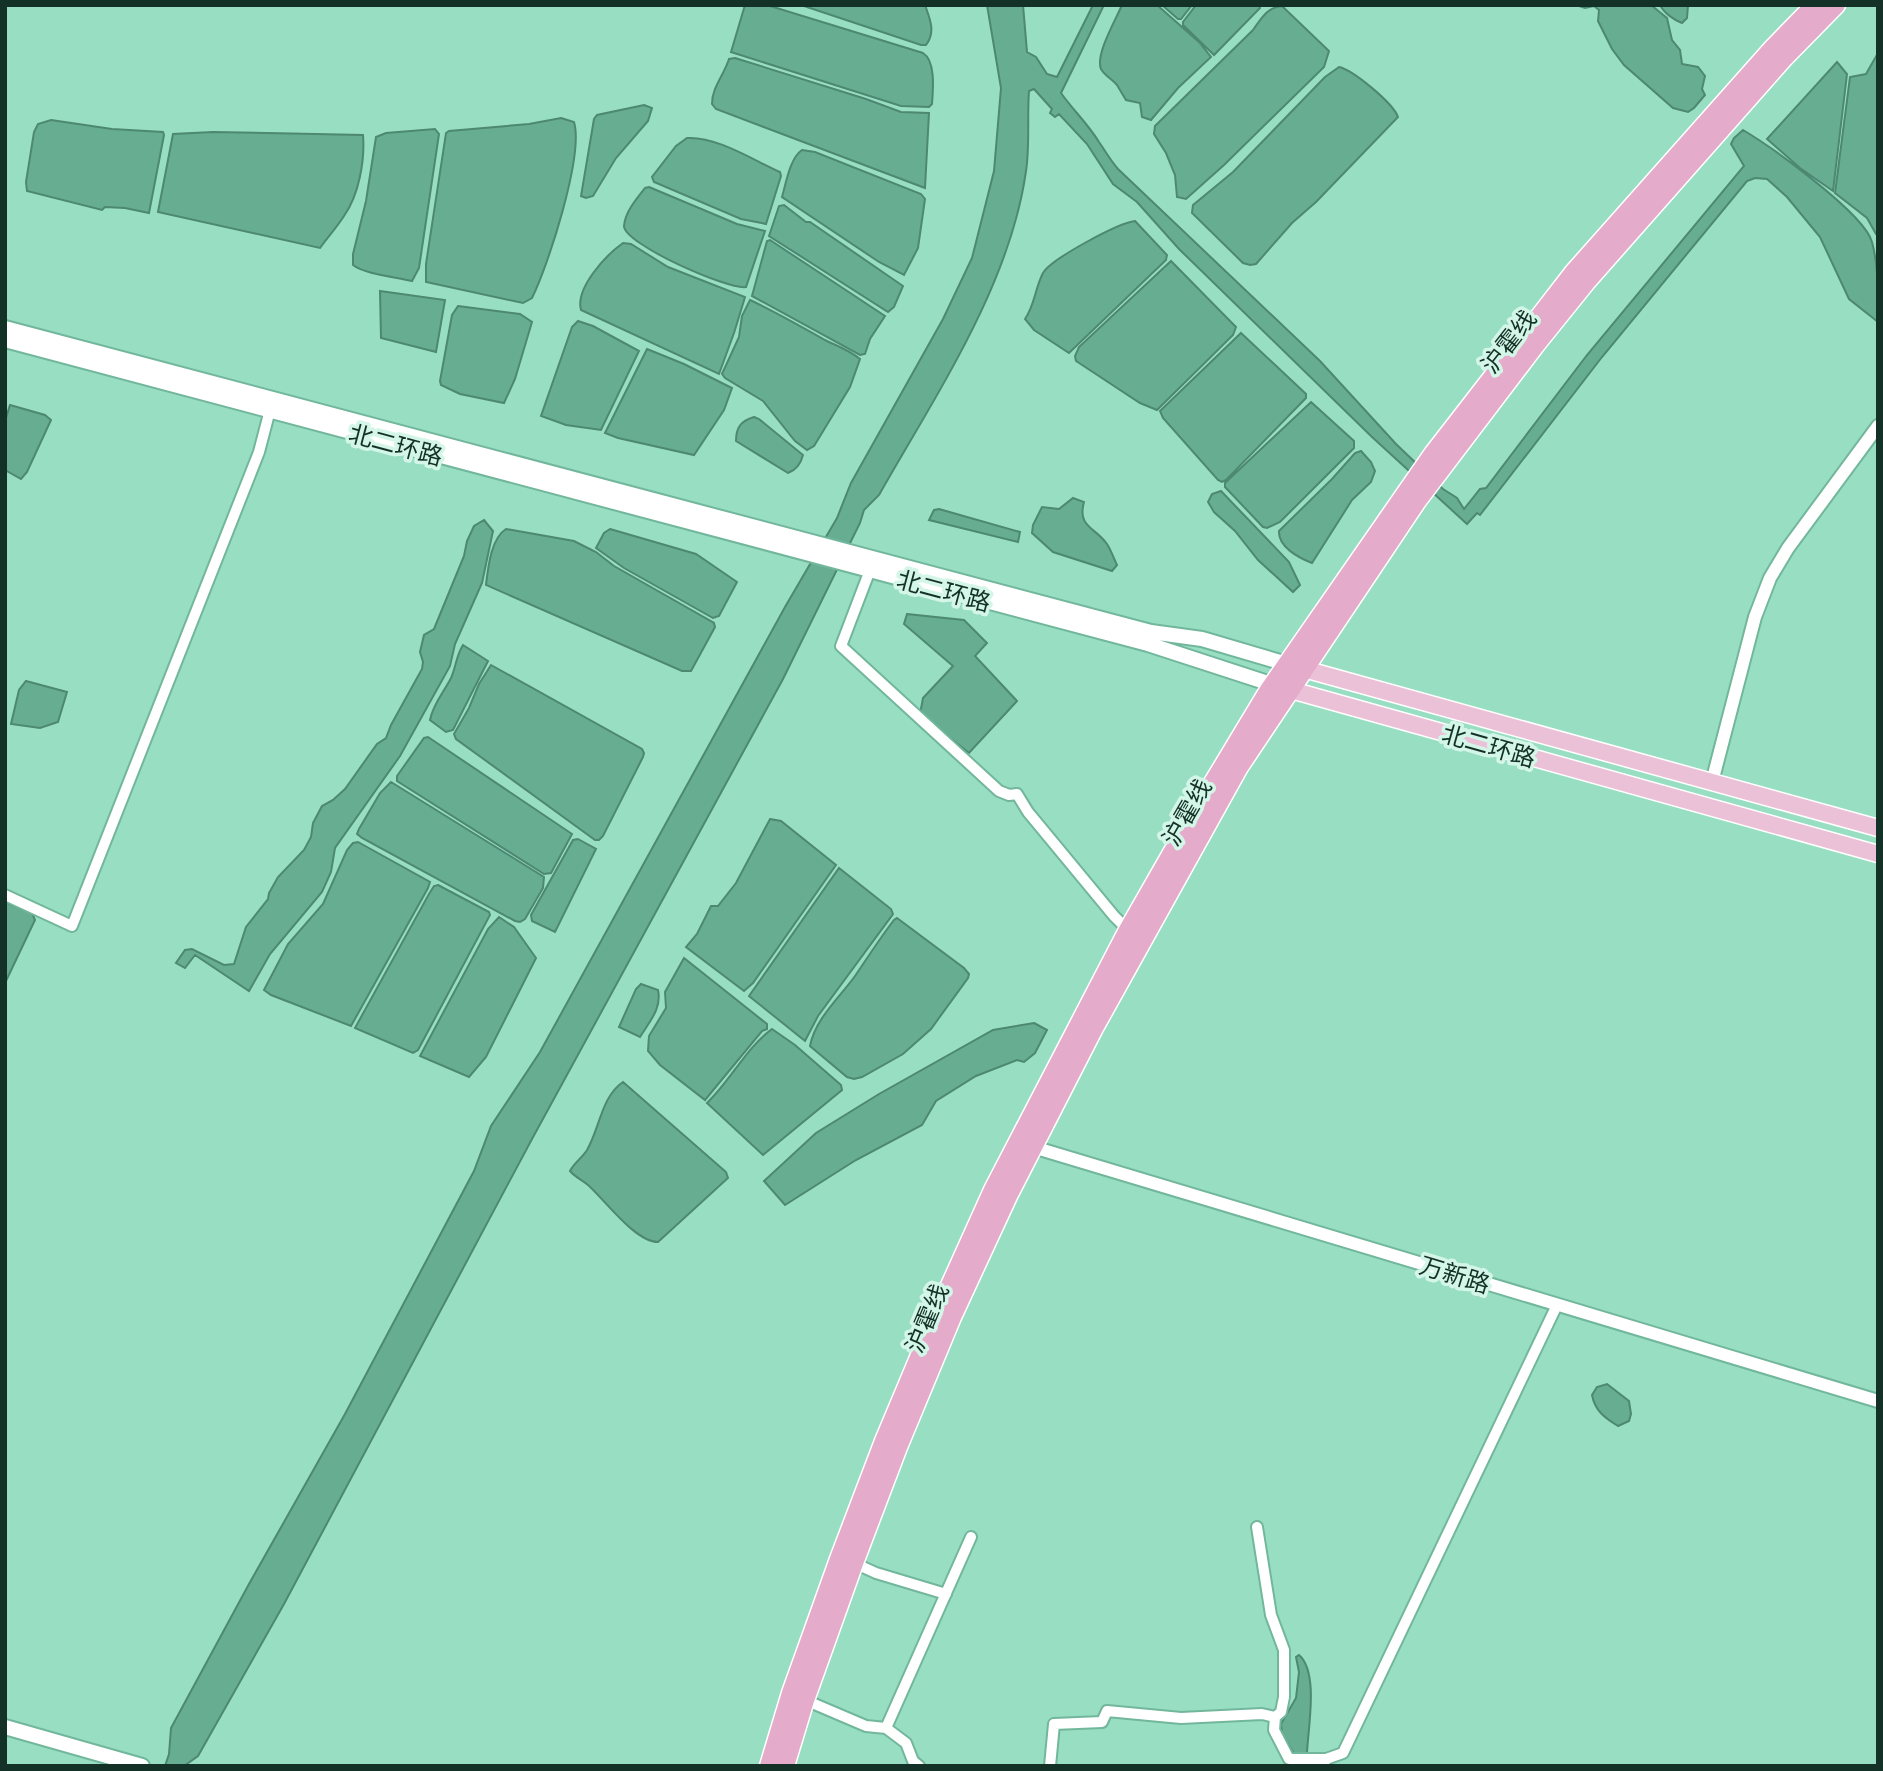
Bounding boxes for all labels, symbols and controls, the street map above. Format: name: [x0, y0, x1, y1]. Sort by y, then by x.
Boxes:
street label: 沪霍线: [1473, 302, 1543, 380]
street label: 北二环路: [345, 416, 447, 472]
street label: 北二环路: [893, 562, 995, 618]
street label: 北二环路: [1438, 716, 1540, 774]
street label: 沪霍线: [1154, 773, 1218, 851]
street label: 万新路: [1416, 1248, 1494, 1300]
street label: 沪霍线: [897, 1278, 955, 1358]

